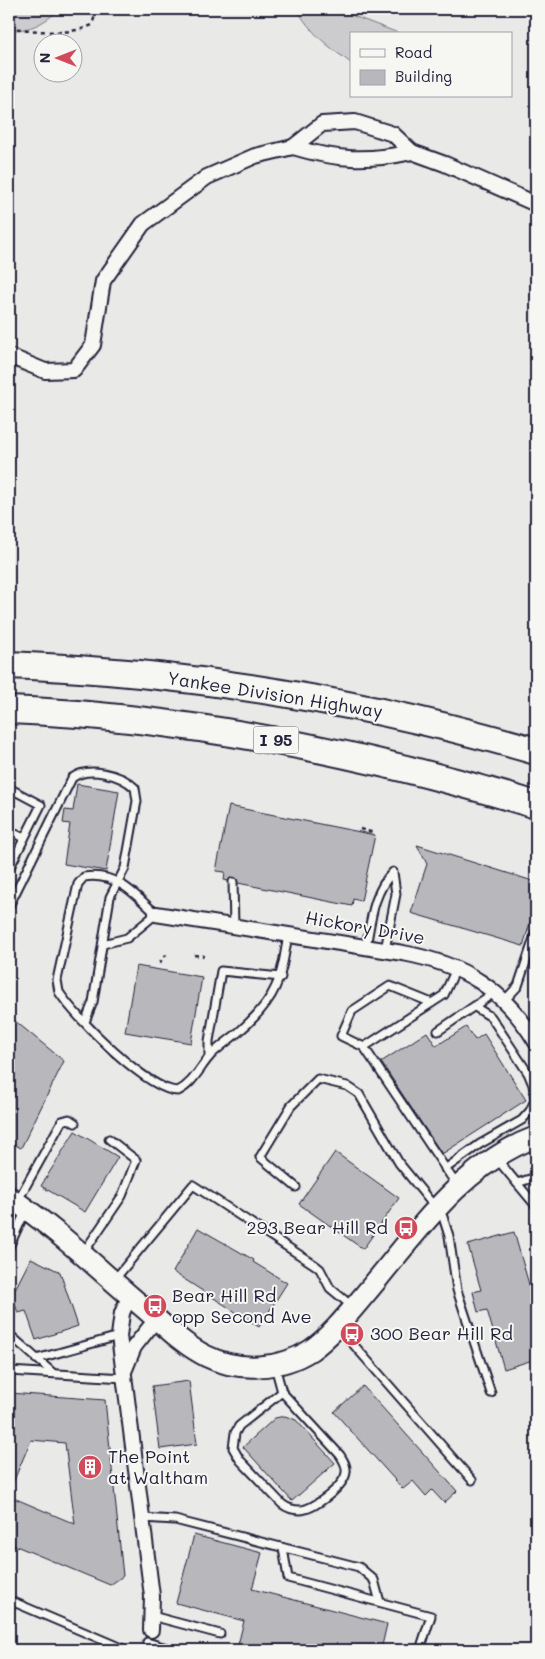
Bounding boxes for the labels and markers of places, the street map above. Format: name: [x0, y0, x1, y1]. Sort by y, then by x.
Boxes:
place label: 293 Bear Hill Rd: [247, 1215, 388, 1239]
bus stop icon: 293 Bear Hill Rd: [393, 1215, 419, 1241]
place label: Bear Hill Rd opp Second Ave: [172, 1283, 312, 1328]
bus stop icon: Bear Hill Rd opp Second Ave: [142, 1293, 168, 1319]
bus stop icon: 300 Bear Hill Rd: [339, 1321, 365, 1347]
place label: 300 Bear Hill Rd: [370, 1321, 513, 1345]
place label: The Point at Waltham: [108, 1444, 208, 1489]
building icon: The Point at Waltham: [77, 1454, 103, 1480]

